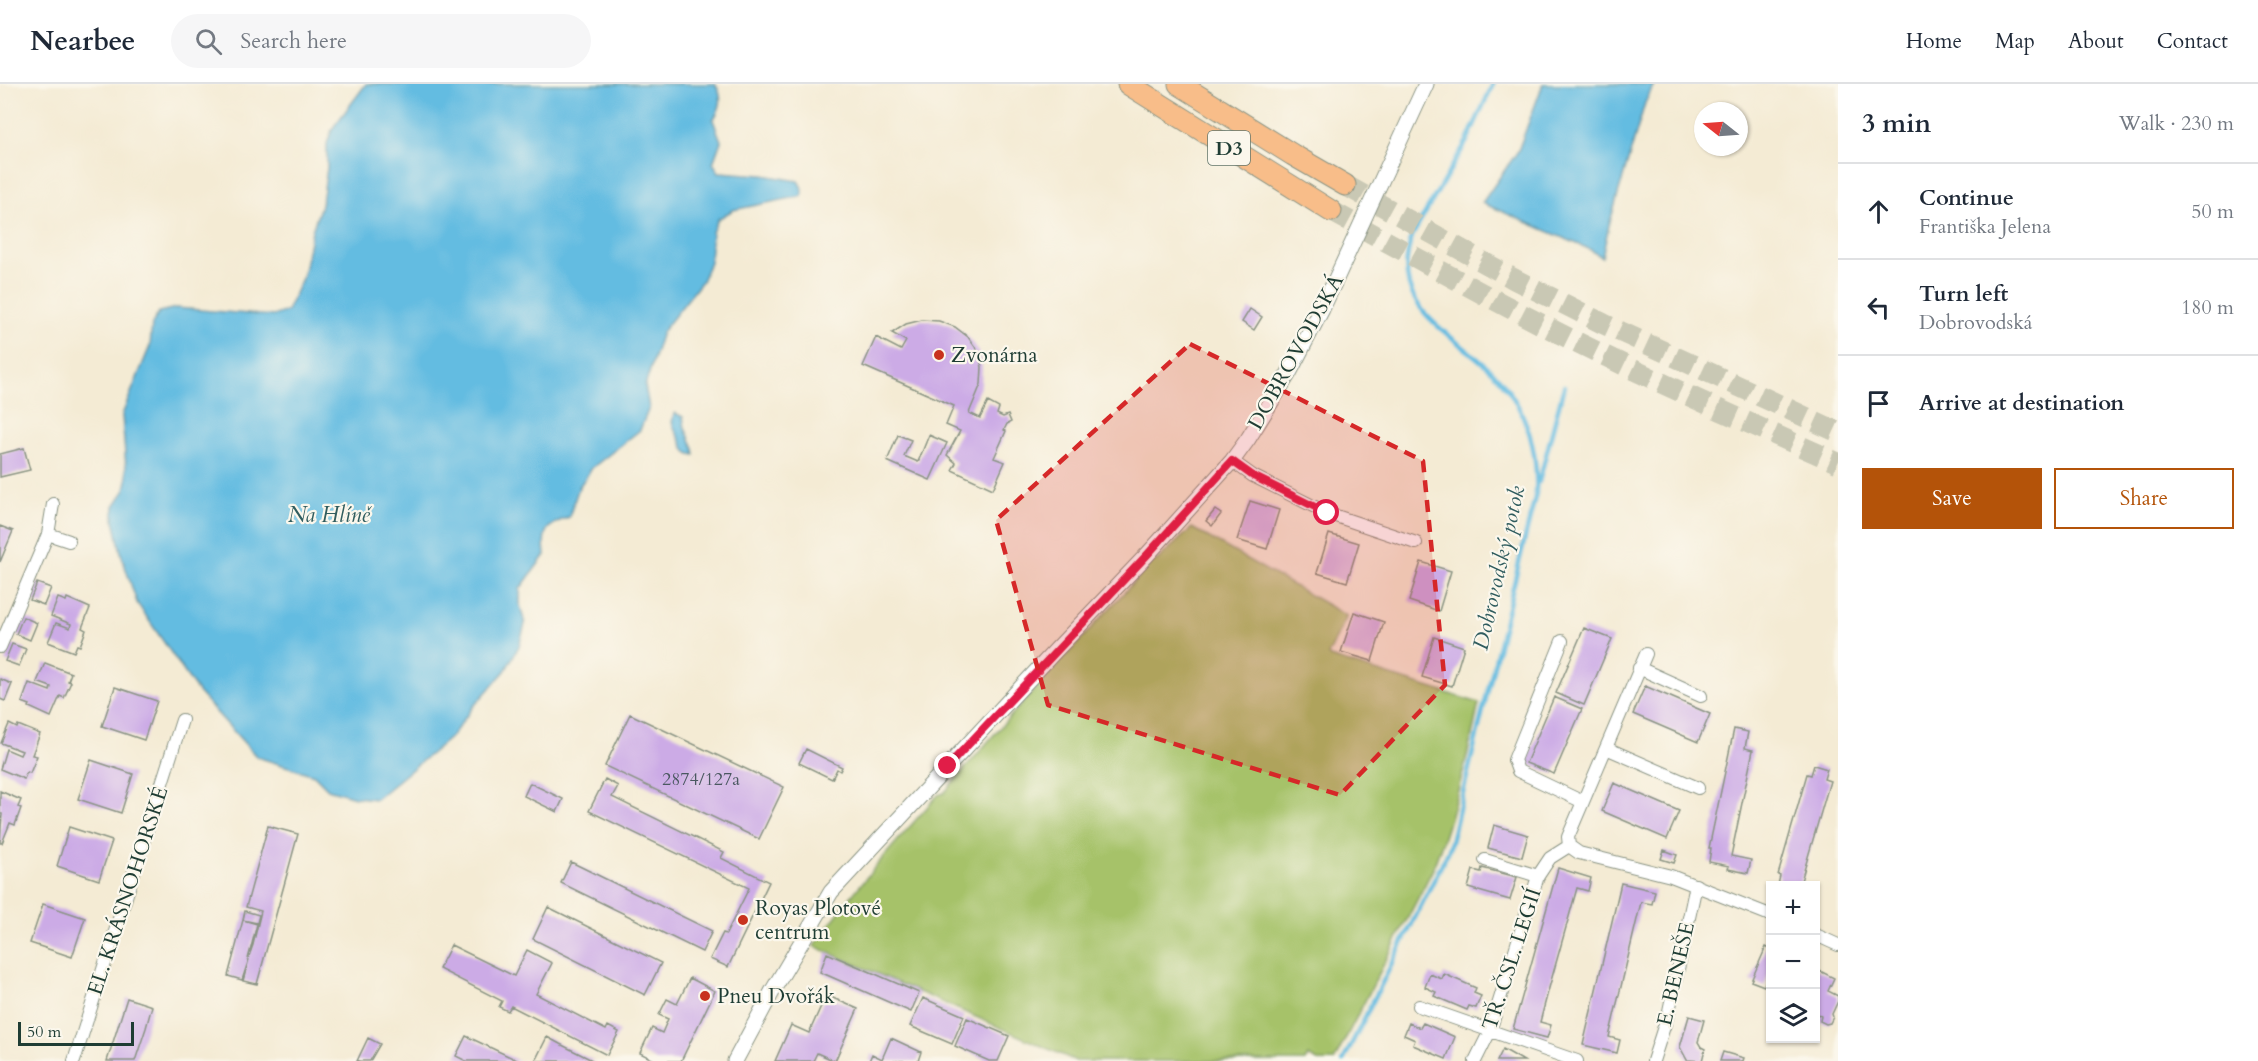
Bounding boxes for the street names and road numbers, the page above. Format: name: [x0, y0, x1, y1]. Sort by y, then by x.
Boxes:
road number: D3: [1208, 131, 1250, 165]
street label: DOBROVODSKÁ: [1241, 269, 1351, 435]
street label: EL. KRÁSNOHORSKÉ: [81, 783, 175, 999]
street label: TŘ. ČSL. LEGIÍ: [1474, 884, 1549, 1034]
street label: E. BENEŠE: [1649, 919, 1702, 1029]

